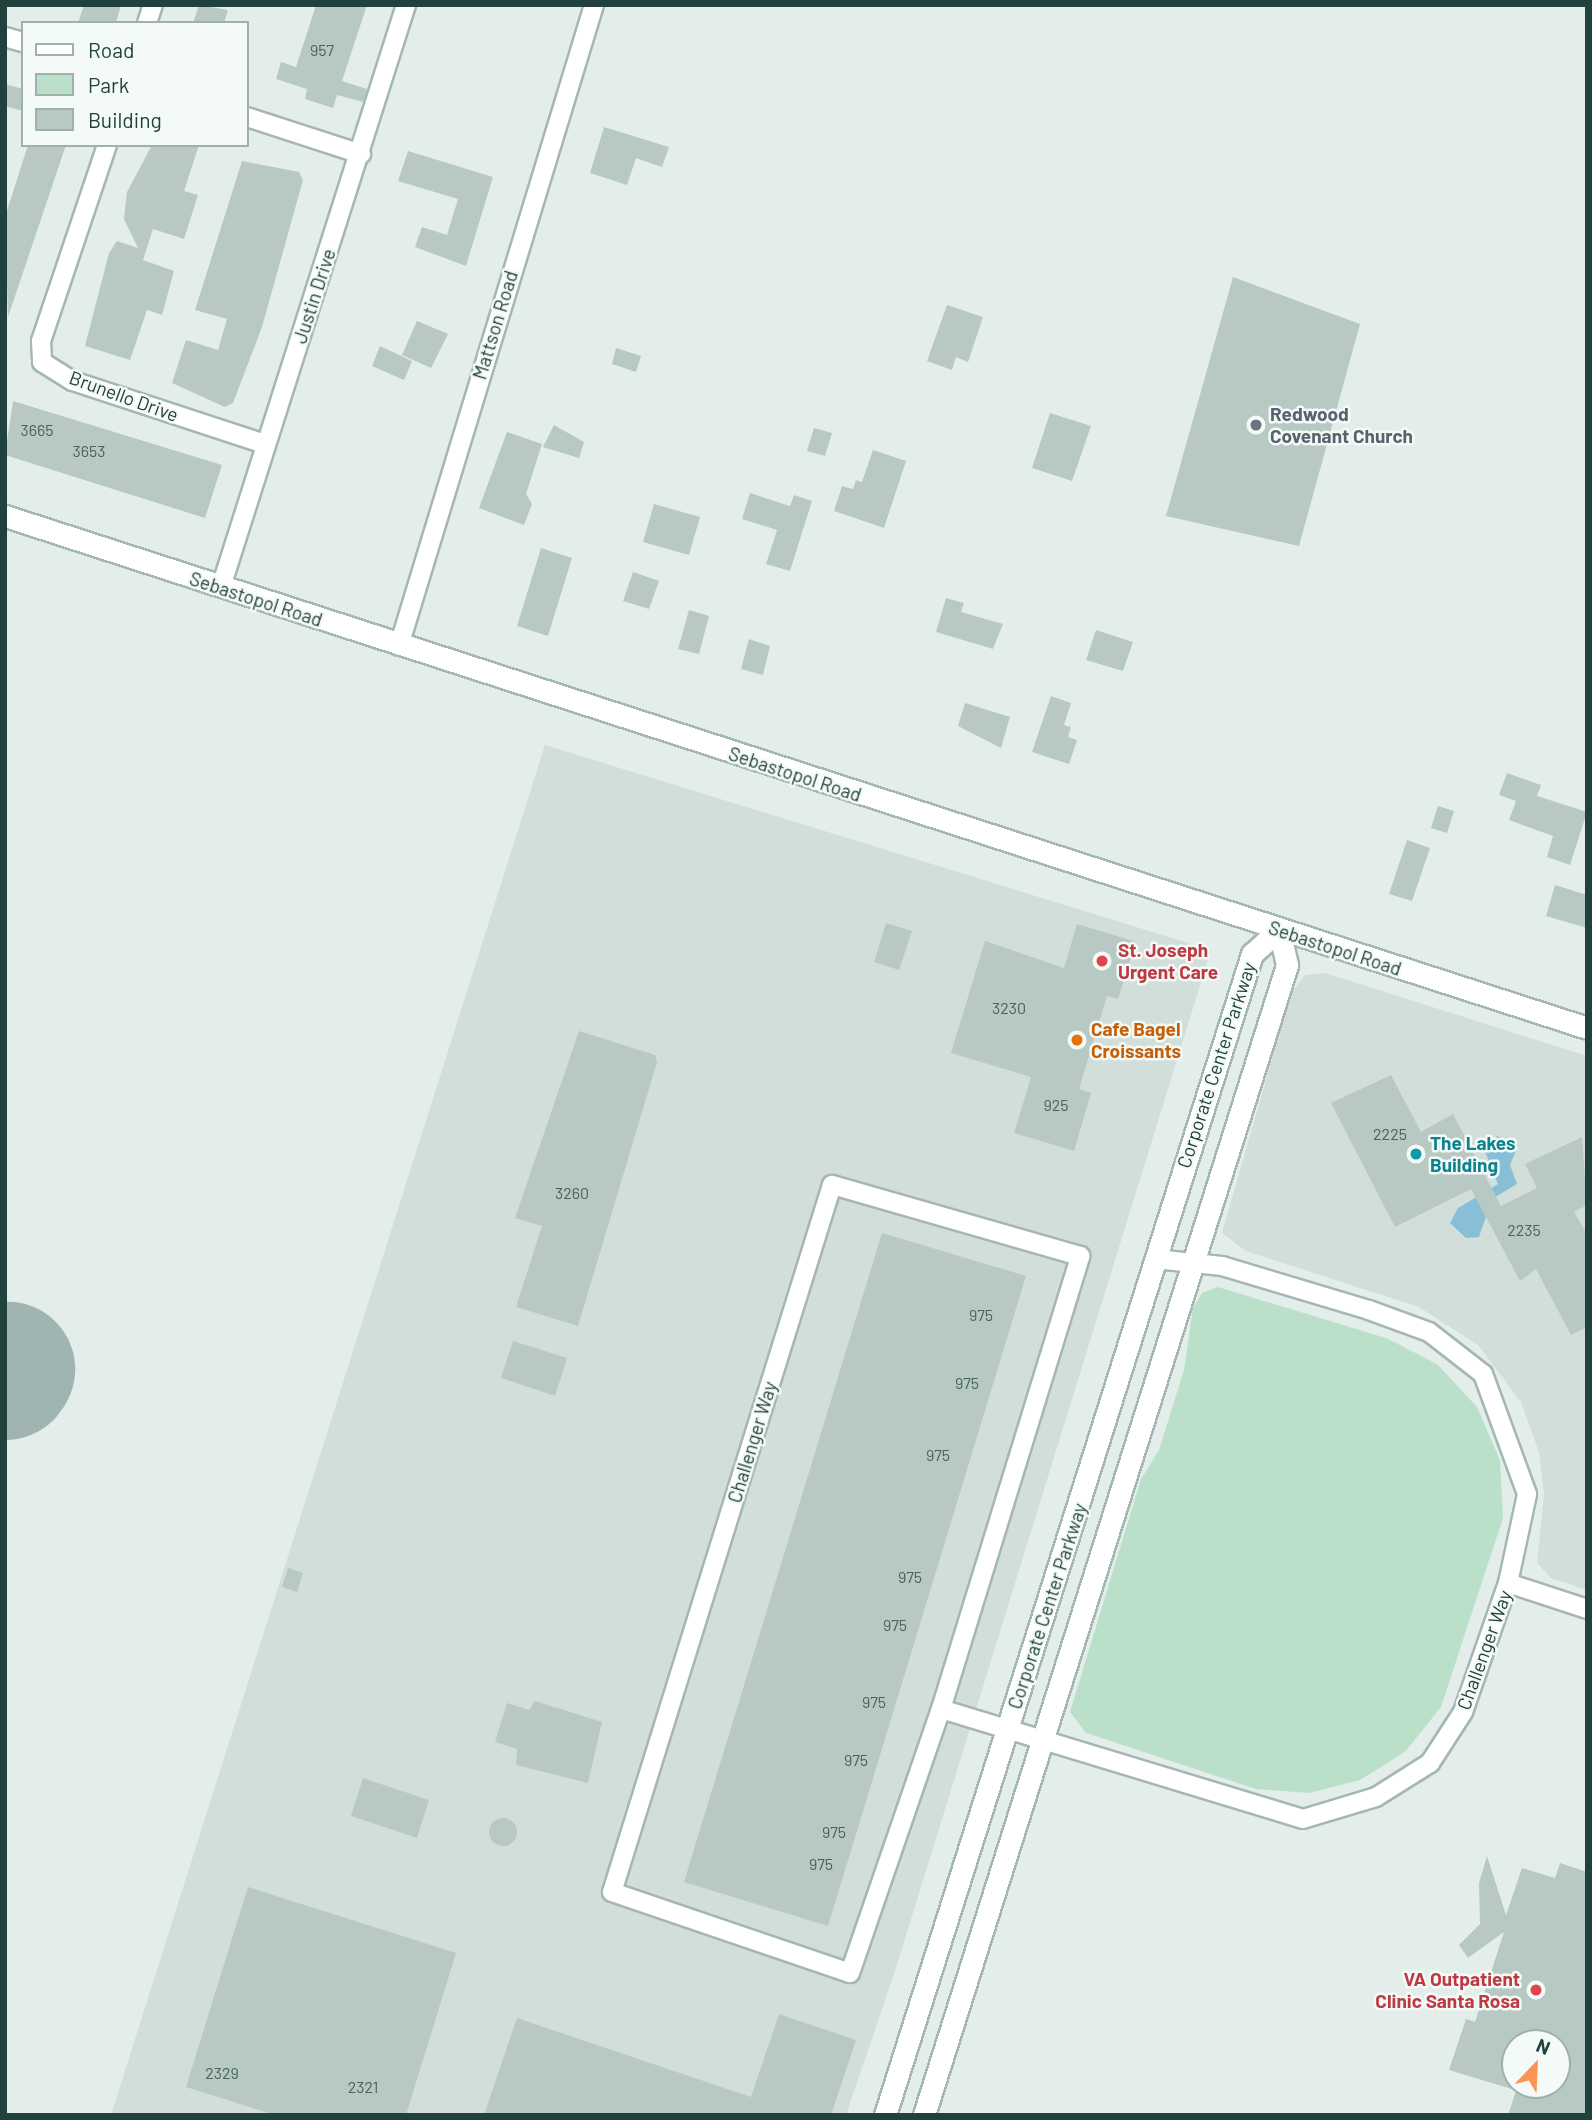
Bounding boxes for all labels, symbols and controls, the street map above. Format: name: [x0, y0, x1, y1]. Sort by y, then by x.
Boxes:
legend: [21, 21, 248, 147]
text: Road: [88, 37, 134, 62]
house number: 957: [310, 40, 334, 60]
text: Park: [88, 72, 129, 97]
text: Building: [88, 107, 162, 132]
street label: Justin Drive: [288, 246, 340, 346]
street label: Mattson Road: [468, 268, 522, 382]
street label: Brunello Drive: [66, 366, 182, 426]
place label: Redwood Covenant Church: [1270, 403, 1413, 447]
marker: Redwood Covenant Church: [1248, 417, 1264, 433]
house number: 3665: [21, 420, 53, 440]
house number: 3653: [73, 441, 105, 461]
street label: Sebastopol Road: [187, 567, 325, 631]
street label: Sebastopol Road: [726, 742, 864, 806]
street label: Sebastopol Road: [1266, 916, 1404, 980]
place label: St. Joseph Urgent Care: [1118, 939, 1218, 983]
marker: St. Joseph Urgent Care: [1092, 951, 1112, 971]
street label: Corporate Center Parkway: [1172, 959, 1260, 1171]
house number: 3230: [992, 998, 1026, 1018]
place label: Cafe Bagel Croissants: [1091, 1018, 1181, 1062]
marker: Cafe Bagel Croissants: [1069, 1032, 1085, 1048]
house number: 925: [1043, 1095, 1069, 1115]
house number: 2225: [1373, 1124, 1407, 1144]
place label: The Lakes Building: [1430, 1132, 1516, 1176]
marker: The Lakes Building: [1408, 1146, 1424, 1162]
house number: 3260: [555, 1183, 589, 1203]
house number: 2235: [1507, 1220, 1541, 1240]
house number: 975: [969, 1305, 993, 1325]
house number: 975: [955, 1373, 979, 1393]
street label: Challenger Way: [723, 1379, 781, 1505]
house number: 975: [926, 1445, 950, 1465]
street label: Corporate Center Parkway: [1003, 1500, 1091, 1712]
house number: 975: [898, 1567, 922, 1587]
street label: Challenger Way: [1452, 1587, 1516, 1713]
house number: 975: [883, 1615, 907, 1635]
house number: 975: [862, 1692, 886, 1712]
house number: 975: [844, 1750, 868, 1770]
house number: 975: [822, 1822, 846, 1842]
house number: 975: [809, 1854, 833, 1874]
place label: VA Outpatient Clinic Santa Rosa: [1375, 1968, 1520, 2012]
marker: VA Outpatient Clinic Santa Rosa: [1526, 1980, 1546, 2000]
north arrow: [1501, 2029, 1571, 2099]
text: N: [1533, 2033, 1554, 2059]
house number: 2329: [205, 2063, 239, 2083]
house number: 2321: [348, 2077, 378, 2097]

